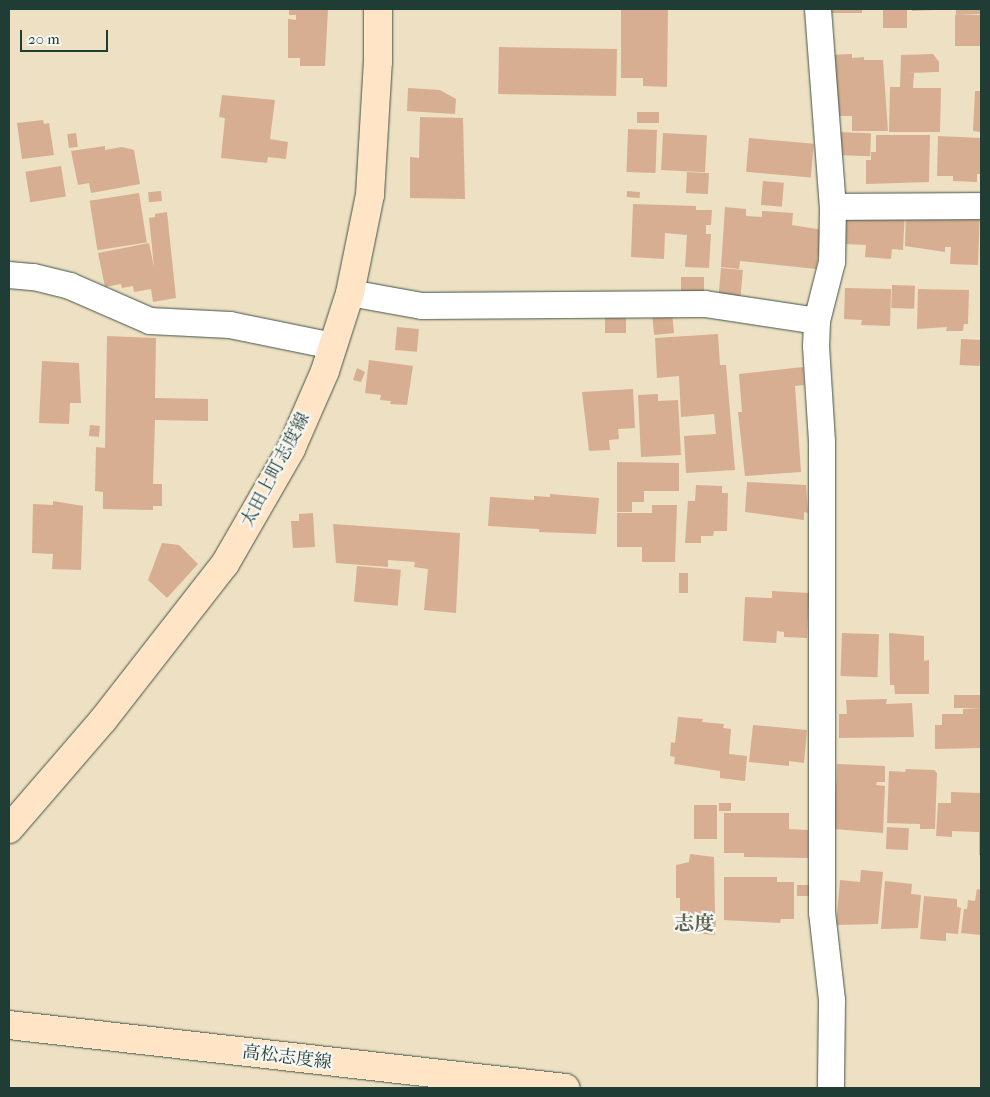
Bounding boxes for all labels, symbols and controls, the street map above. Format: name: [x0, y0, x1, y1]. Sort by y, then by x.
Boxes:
scale bar: [22, 20, 110, 52]
text: 20 m: [28, 30, 60, 48]
street label: 太田上町志度線: [237, 409, 315, 531]
district label: 志度: [674, 911, 714, 935]
street label: 高松志度線: [241, 1042, 333, 1074]

